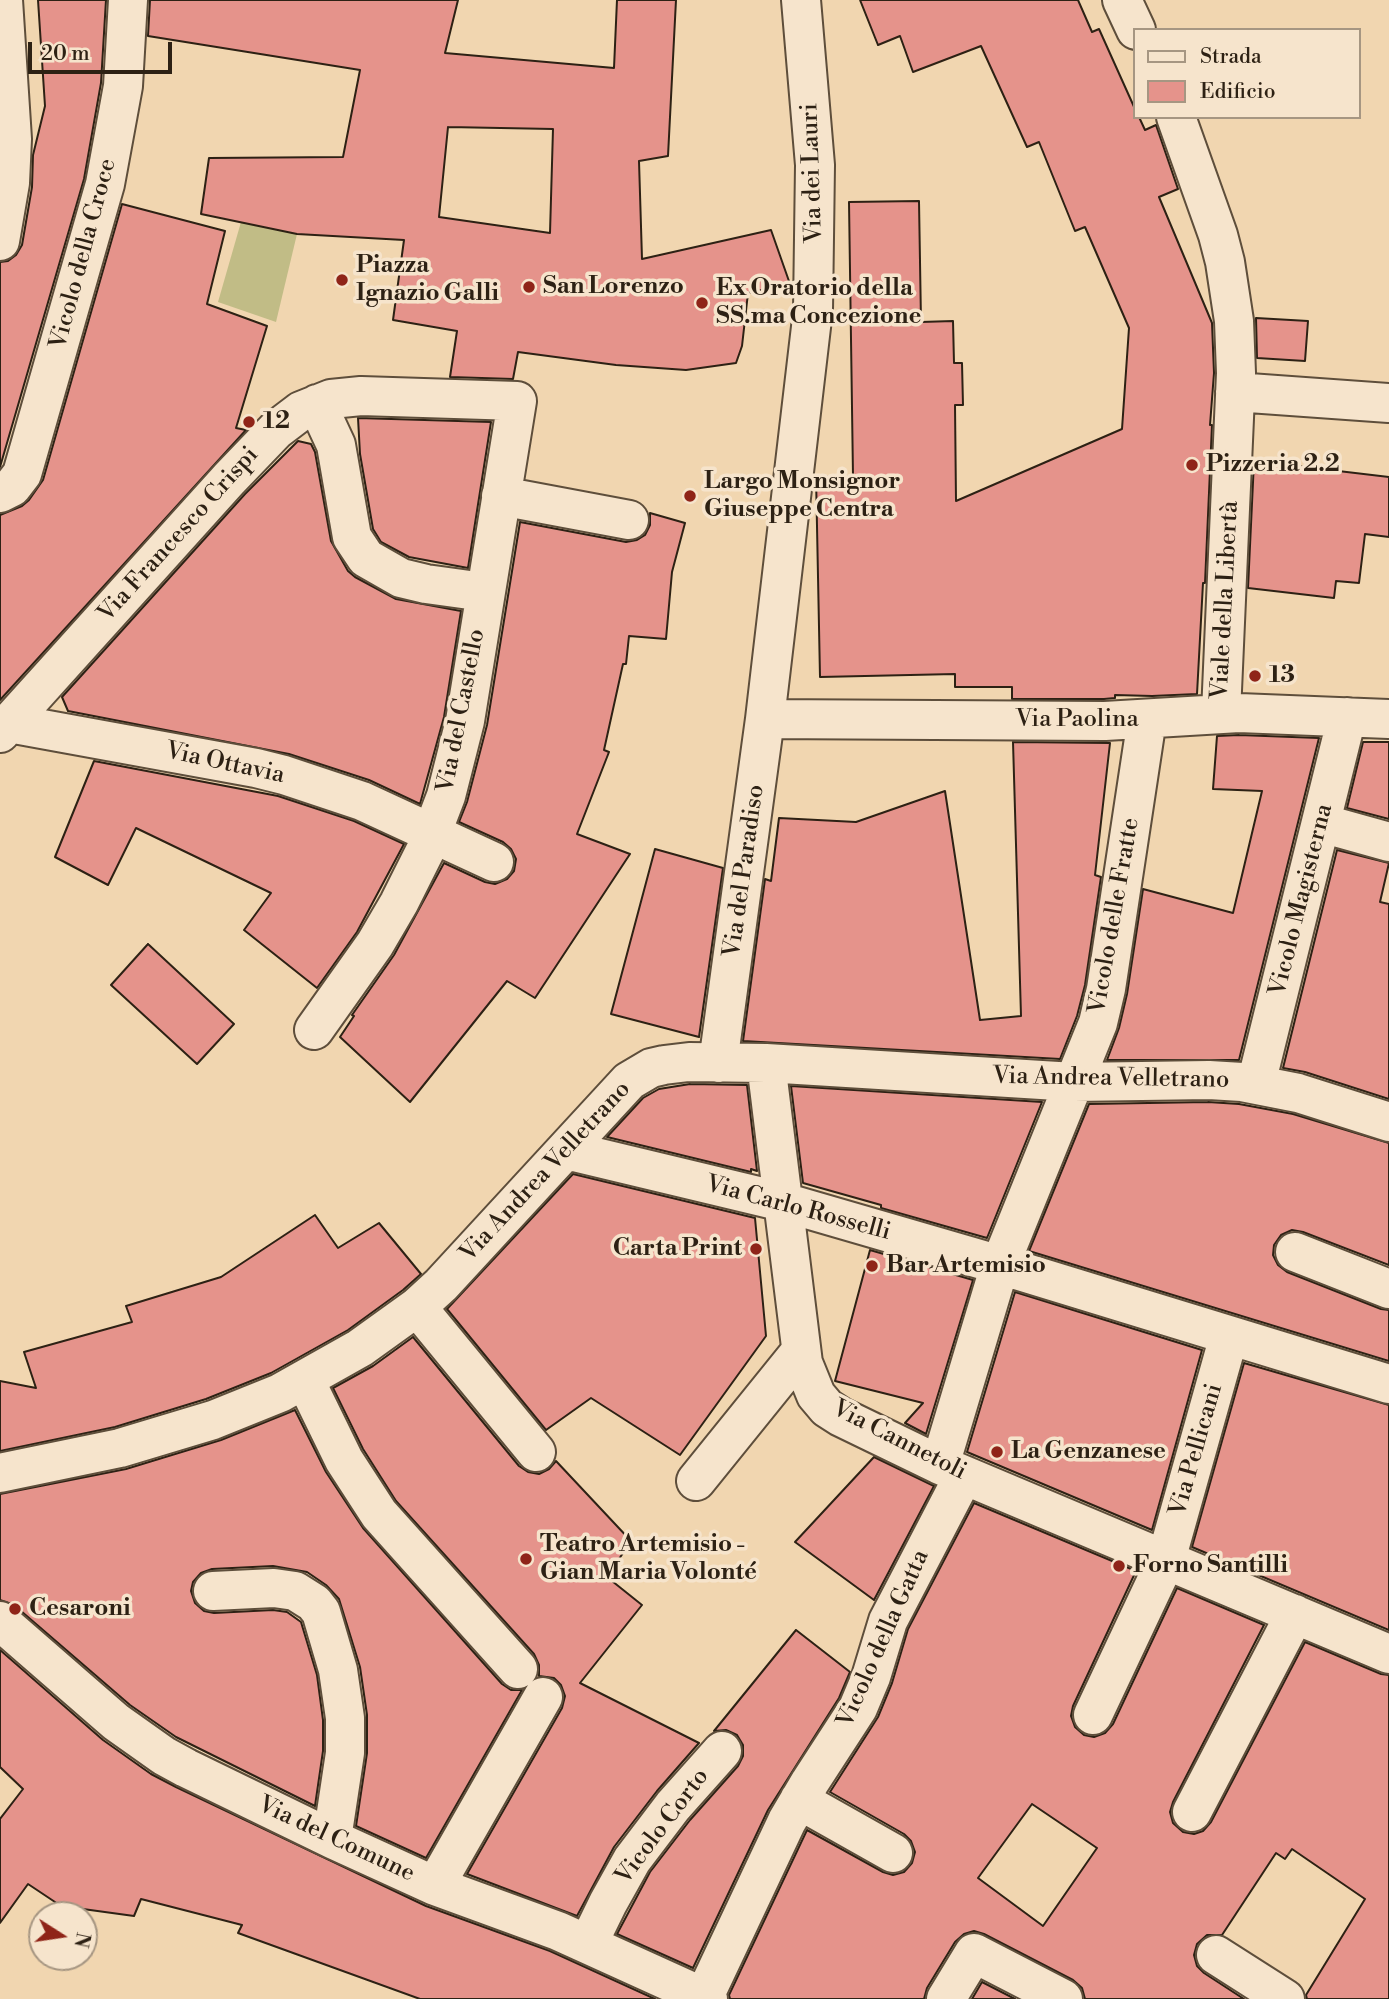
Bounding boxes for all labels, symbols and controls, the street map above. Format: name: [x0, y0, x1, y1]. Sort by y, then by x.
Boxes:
scale bar: [32, 28, 175, 72]
legend: [1134, 28, 1361, 119]
text: 20 m: [41, 41, 90, 67]
text: Strada: [1200, 44, 1262, 70]
text: Edificio: [1200, 79, 1276, 105]
street label: Via dei Lauri: [796, 103, 830, 243]
street label: Vicolo della Croce: [45, 156, 123, 352]
place label: Piazza Ignazio Galli: [356, 252, 499, 308]
marker: Piazza Ignazio Galli: [334, 272, 350, 288]
place label: San Lorenzo: [543, 273, 684, 301]
place label: Ex Oratorio della SS.ma Concezione: [716, 275, 921, 331]
marker: San Lorenzo: [521, 279, 537, 295]
marker: Ex Oratorio della SS.ma Concezione: [694, 295, 710, 311]
place label: 12: [263, 408, 290, 436]
marker: 12: [241, 414, 257, 430]
street label: Via Francesco Crispi: [93, 441, 265, 629]
place label: Pizzeria 2.2: [1206, 451, 1340, 479]
marker: Pizzeria 2.2: [1184, 457, 1200, 473]
place label: Largo Monsignor Giuseppe Centra: [704, 468, 900, 524]
marker: Largo Monsignor Giuseppe Centra: [682, 488, 698, 504]
street label: Viale della Libertà: [1206, 500, 1246, 700]
street label: Via del Castello: [432, 627, 492, 795]
place label: 13: [1269, 662, 1295, 690]
marker: 13: [1247, 668, 1263, 684]
street label: Via Paolina: [1015, 706, 1139, 734]
street label: Via Ottavia: [163, 737, 287, 791]
street label: Via del Paradiso: [719, 783, 771, 959]
street label: Vicolo Magisterna: [1264, 801, 1340, 999]
street label: Vicolo delle Fratte: [1084, 816, 1146, 1016]
street label: Via Andrea Velletrano: [992, 1063, 1230, 1095]
street label: Via Andrea Velletrano: [455, 1076, 637, 1268]
street label: Via Carlo Rosselli: [702, 1170, 894, 1248]
place label: Carta Print: [613, 1235, 742, 1263]
marker: Carta Print: [748, 1241, 764, 1257]
place label: Bar Artemisio: [886, 1252, 1046, 1280]
marker: Bar Artemisio: [864, 1258, 880, 1274]
street label: Via Pellicani: [1164, 1380, 1230, 1520]
street label: Via Cannetoli: [827, 1395, 971, 1487]
place label: La Genzanese: [1011, 1438, 1166, 1466]
marker: La Genzanese: [989, 1444, 1005, 1460]
place label: Teatro Artemisio - Gian Maria Volonté: [540, 1531, 757, 1587]
street label: Vicolo della Gatta: [832, 1546, 936, 1732]
marker: Teatro Artemisio - Gian Maria Volonté: [518, 1551, 534, 1567]
place label: Forno Santilli: [1133, 1552, 1288, 1580]
marker: Forno Santilli: [1111, 1558, 1127, 1574]
place label: Cesaroni: [29, 1595, 131, 1623]
marker: Cesaroni: [7, 1601, 23, 1617]
street label: Vicolo Corto: [610, 1763, 716, 1891]
street label: Via del Comune: [253, 1791, 419, 1889]
north arrow: [28, 1901, 98, 1971]
text: N: [68, 1930, 95, 1950]

